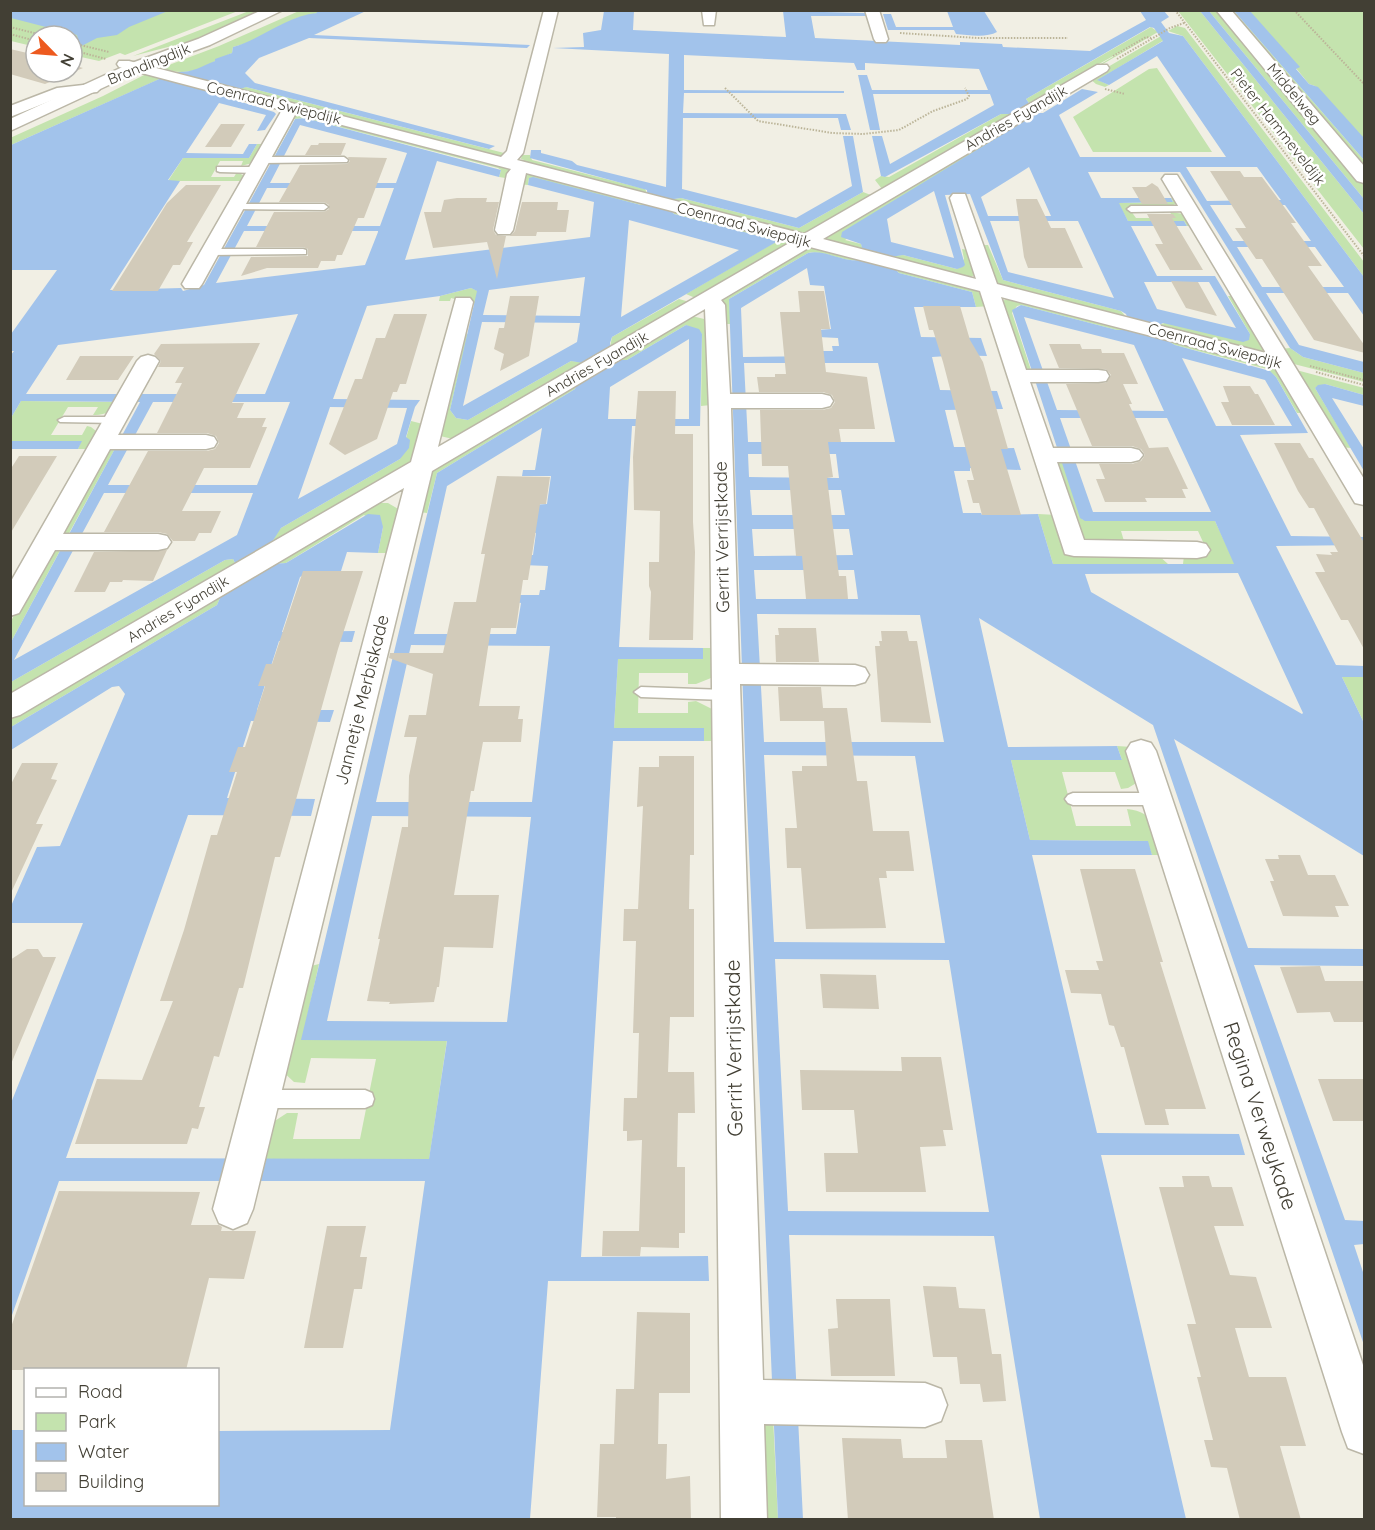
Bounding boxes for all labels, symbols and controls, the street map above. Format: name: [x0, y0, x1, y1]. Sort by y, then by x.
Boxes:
north arrow: [24, 24, 84, 84]
street label: Brandingdijk: [105, 38, 193, 89]
text: N: [56, 51, 79, 70]
street label: Middelweg: [1263, 59, 1326, 128]
street label: Pieter Hammeveldijk: [1227, 64, 1330, 189]
street label: Coenraad Swiepdijk: [205, 77, 343, 128]
street label: Andries Fyandijk: [961, 81, 1070, 155]
street label: Coenraad Swiepdijk: [675, 197, 813, 252]
street label: Coenraad Swiepdijk: [1146, 318, 1284, 373]
street label: Andries Fyandijk: [542, 327, 651, 401]
street label: Gerrit Verrijstkade: [709, 461, 734, 613]
street label: Andries Fyandijk: [123, 571, 232, 646]
street label: Jannetje Merbiskade: [329, 612, 394, 788]
street label: Gerrit Verrijstkade: [718, 959, 748, 1137]
street label: Regina Verweykade: [1218, 1018, 1304, 1213]
legend: [24, 1368, 219, 1506]
text: Road: [78, 1380, 123, 1403]
text: Park: [78, 1410, 116, 1433]
text: Water: [78, 1440, 129, 1463]
text: Building: [78, 1470, 144, 1493]

